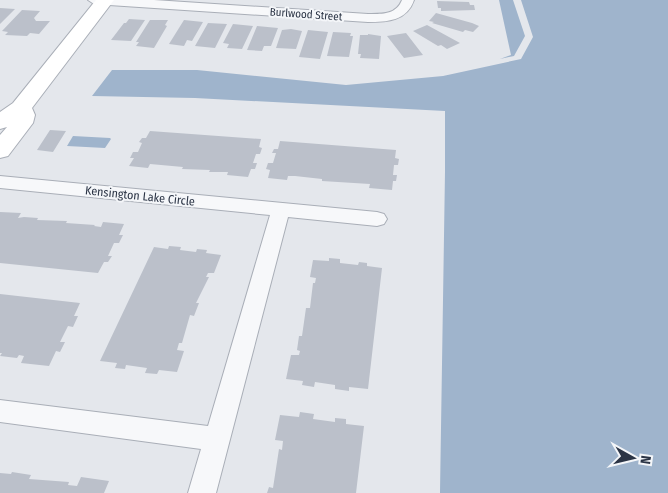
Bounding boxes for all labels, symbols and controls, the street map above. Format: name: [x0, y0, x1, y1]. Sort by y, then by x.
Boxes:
street label: Burlwood Street: [269, 5, 343, 24]
street label: Kensington Lake Circle: [84, 183, 196, 209]
north arrow: [608, 433, 658, 483]
text: N: [636, 454, 654, 465]

